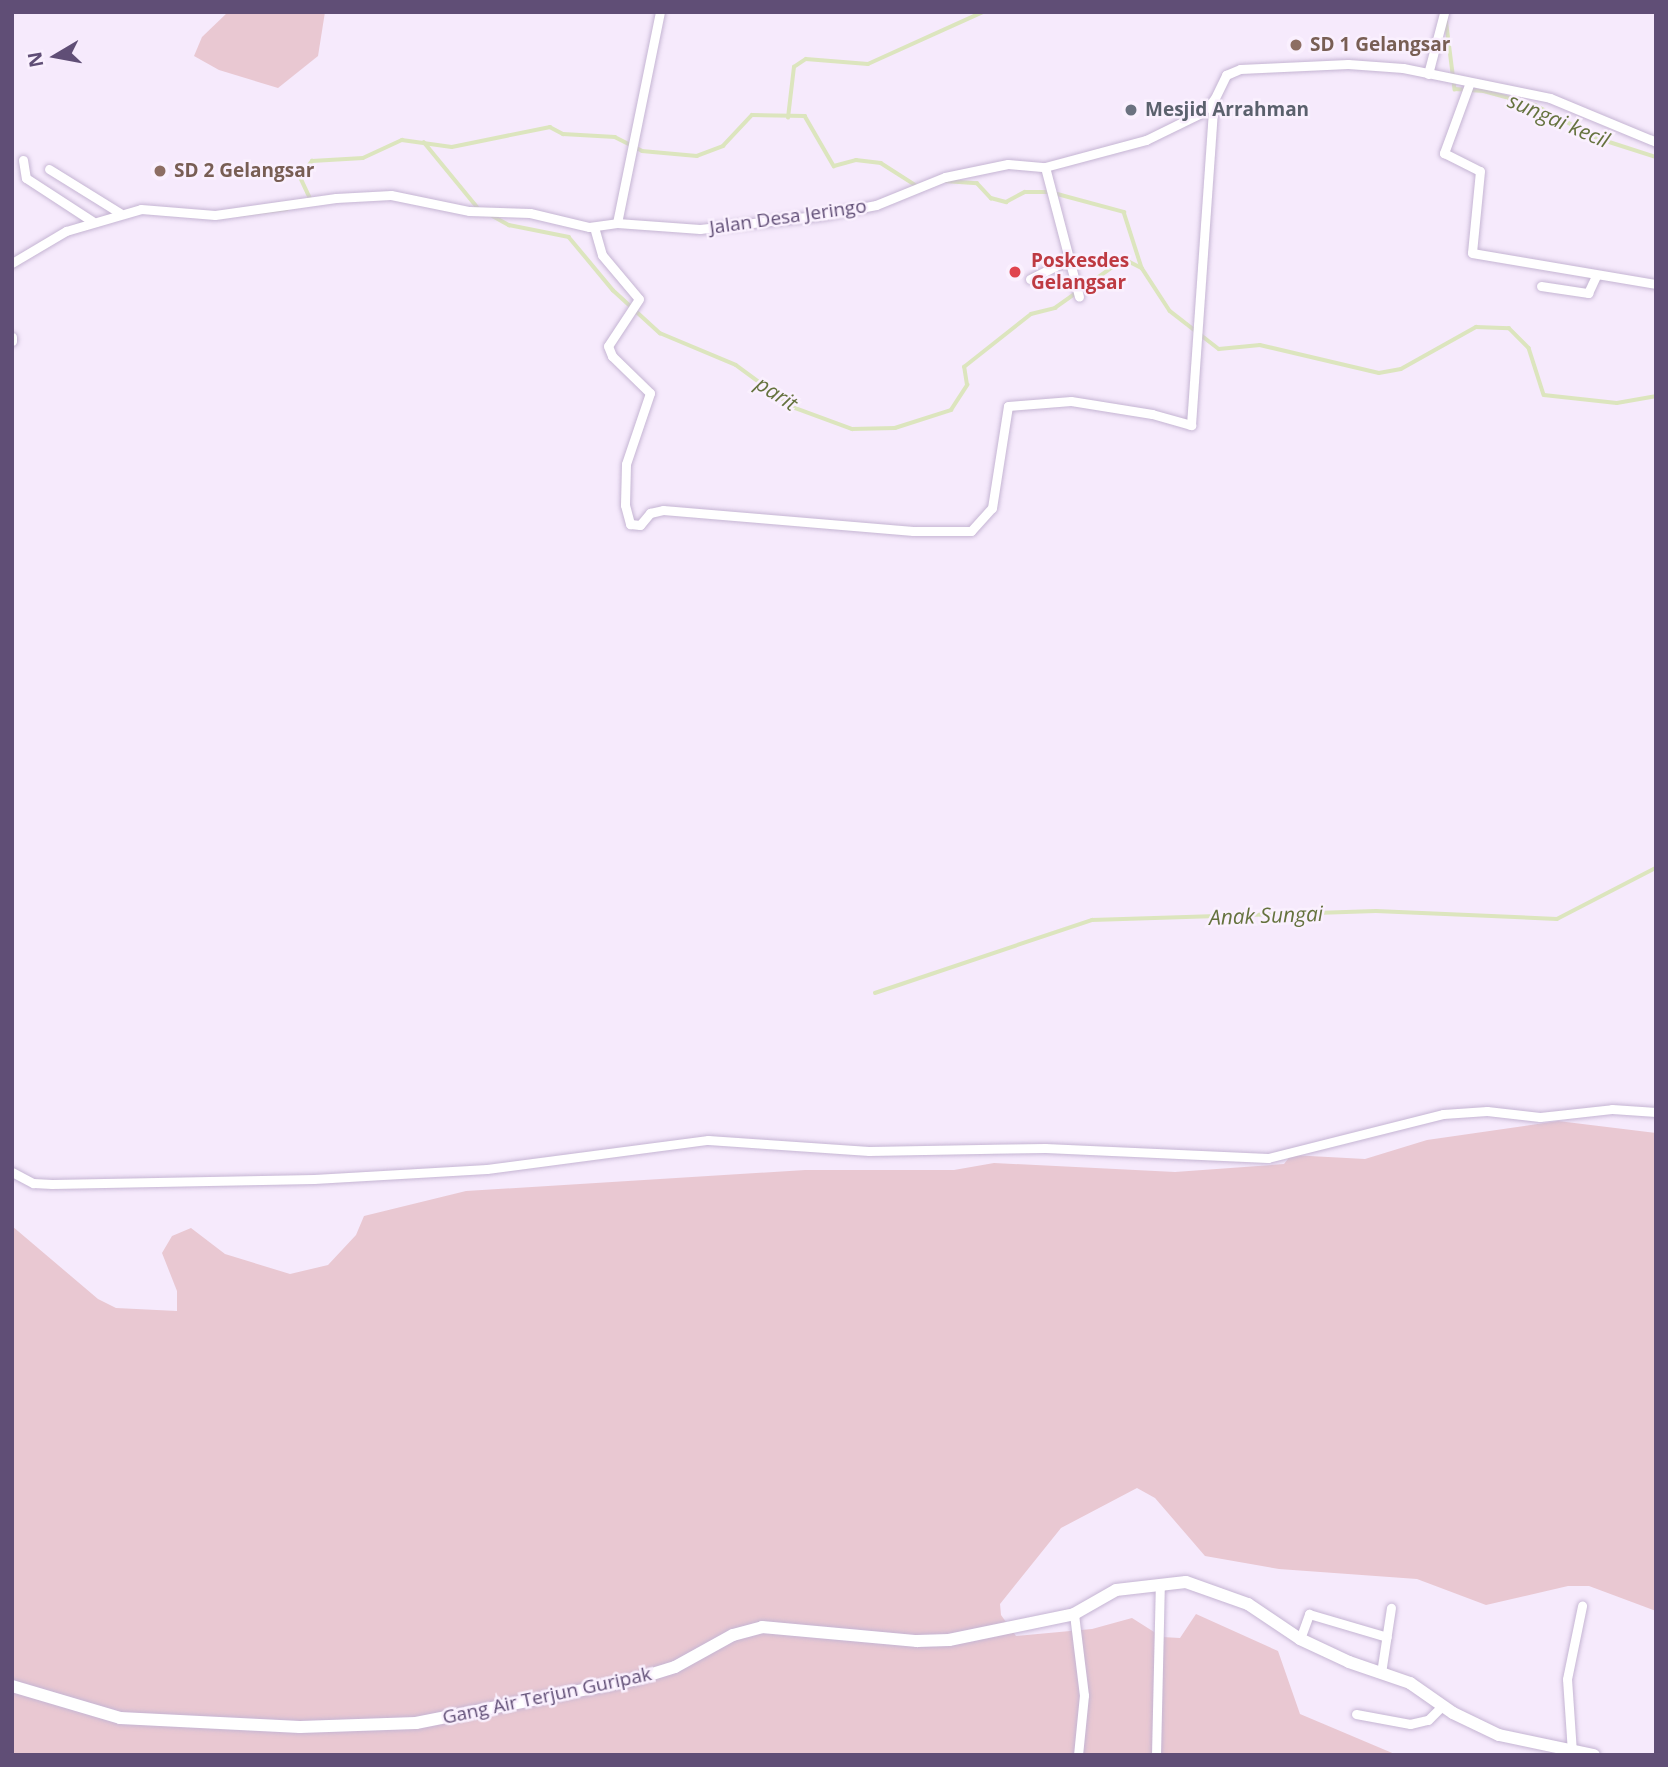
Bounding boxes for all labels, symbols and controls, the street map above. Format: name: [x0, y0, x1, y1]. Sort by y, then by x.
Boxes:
north arrow: [21, 21, 91, 91]
place label: SD 1 Gelangsar: [1310, 34, 1450, 56]
marker: SD 1 Gelangsar: [1288, 37, 1304, 53]
text: N: [21, 50, 49, 70]
water label: sungai kecil: [1505, 87, 1613, 153]
place label: Mesjid Arrahman: [1145, 99, 1309, 121]
marker: Mesjid Arrahman: [1123, 102, 1139, 118]
place label: SD 2 Gelangsar: [174, 160, 314, 182]
marker: SD 2 Gelangsar: [152, 163, 168, 179]
street label: Jalan Desa Jeringo: [708, 195, 868, 239]
place label: Poskesdes Gelangsar: [1031, 250, 1129, 294]
marker: Poskesdes Gelangsar: [1005, 262, 1025, 282]
water label: parit: [751, 370, 803, 416]
water label: Anak Sungai: [1208, 900, 1324, 930]
street label: Gang Air Terjun Guripak: [440, 1663, 654, 1729]

